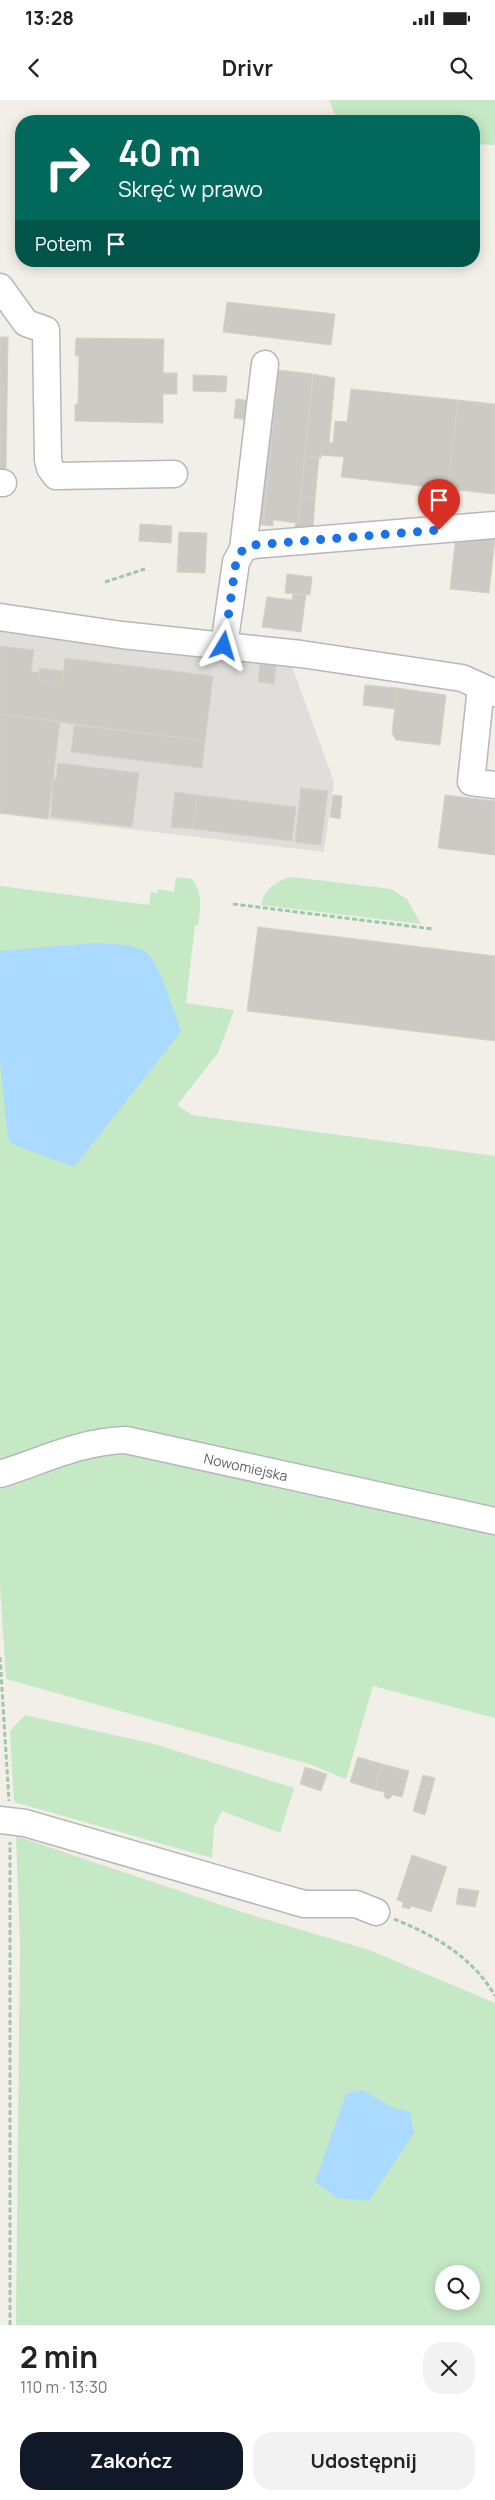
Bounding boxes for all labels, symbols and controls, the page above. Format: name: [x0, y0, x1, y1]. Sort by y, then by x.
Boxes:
text: 13:28: [25, 5, 74, 31]
text: Drivr: [222, 53, 273, 83]
icon: back: [20, 54, 48, 82]
icon: search: [447, 54, 475, 82]
text: 40 m: [118, 129, 201, 177]
icon: right: [35, 135, 100, 200]
text: Skręć w prawo: [118, 174, 263, 204]
icon: arrive: [102, 230, 130, 258]
text: Potem: [35, 231, 92, 257]
pin: [418, 479, 460, 530]
icon: arrive: [425, 486, 453, 514]
position arrow: [197, 619, 249, 671]
street label: Nowomiejska: [202, 1448, 290, 1485]
map controls: [435, 2265, 480, 2310]
button: search: [435, 2265, 480, 2310]
text: 2 min: [20, 2336, 98, 2377]
button: close: [423, 2342, 475, 2394]
text: 110 m · 13:30: [20, 2376, 108, 2398]
button: Zakończ: [20, 2432, 243, 2490]
button: Udostępnij: [253, 2432, 475, 2490]

